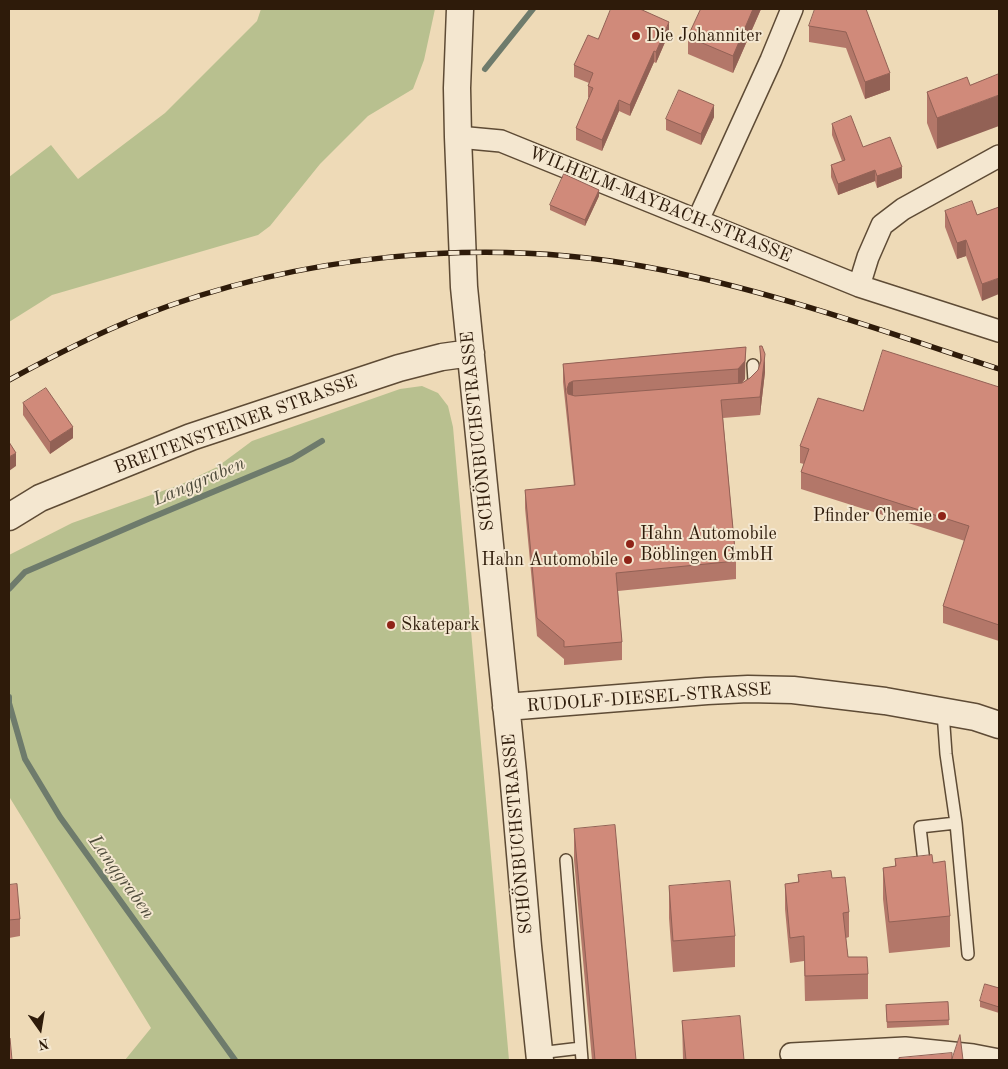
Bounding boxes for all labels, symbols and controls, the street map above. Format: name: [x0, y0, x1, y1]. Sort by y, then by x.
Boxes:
place label: Die Johanniter: [646, 25, 762, 47]
marker: Die Johanniter: [630, 30, 642, 42]
street label: WILHELM-MAYBACH-STRASSE: [525, 142, 795, 268]
street label: SCHÖNBUCHSTRASSE: [457, 330, 499, 532]
street label: BREITENSTEINER STRASSE: [112, 371, 360, 479]
water label: Langgraben: [149, 452, 249, 512]
place label: Pfinder Chemie: [813, 505, 932, 527]
marker: Pfinder Chemie: [936, 510, 948, 522]
place label: Hahn Automobile Böblingen GmbH: [640, 523, 777, 566]
marker: Hahn Automobile Böblingen GmbH: [624, 538, 636, 550]
place label: Hahn Automobile: [481, 549, 618, 571]
marker: Hahn Automobile: [622, 554, 634, 566]
place label: Skatepark: [401, 614, 480, 636]
marker: Skatepark: [385, 619, 397, 631]
street label: RUDOLF-DIESEL-STRASSE: [526, 679, 772, 717]
street label: SCHÖNBUCHSTRASSE: [498, 733, 538, 935]
water label: Langgraben: [83, 831, 159, 923]
north arrow: [15, 1004, 65, 1054]
text: N: [37, 1036, 50, 1052]

